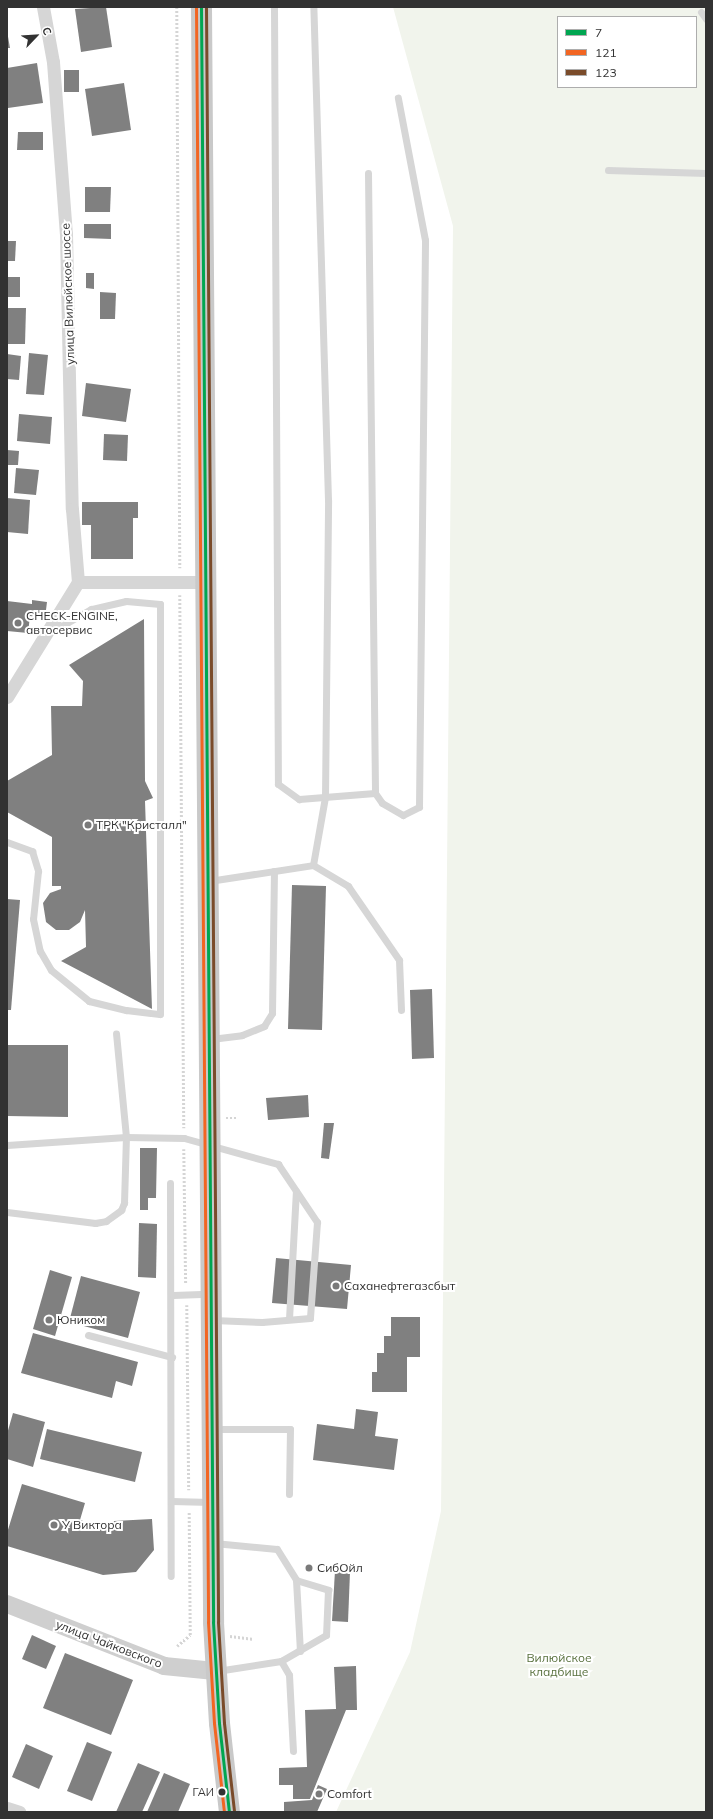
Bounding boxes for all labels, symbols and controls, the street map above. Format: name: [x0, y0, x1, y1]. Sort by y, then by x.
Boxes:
north arrow: [16, 16, 56, 56]
legend: [557, 16, 697, 88]
text: С: [39, 25, 55, 37]
text: 7: [595, 25, 602, 40]
text: 121: [595, 45, 617, 60]
text: 123: [595, 65, 617, 80]
street label: улица Вилюйское шоссе: [58, 223, 78, 365]
place label: CHECK-ENGINE, автосервис: [26, 609, 118, 637]
marker: CHECK-ENGINE, автосервис: [13, 618, 23, 628]
place label: ТРК "Кристалл": [96, 818, 187, 832]
marker: ТРК "Кристалл": [83, 820, 93, 830]
place label: Саханефтегазсбыт: [344, 1279, 455, 1293]
marker: Саханефтегазсбыт: [331, 1281, 341, 1291]
place label: Юником: [57, 1313, 105, 1327]
marker: Юником: [44, 1315, 54, 1325]
place label: У Виктора: [62, 1518, 122, 1532]
marker: У Виктора: [49, 1520, 59, 1530]
place label: СибОйл: [317, 1561, 363, 1575]
marker: СибОйл: [304, 1563, 314, 1573]
street label: улица Чайковского: [54, 1617, 164, 1671]
park label: Вилюйское кладбище: [526, 1651, 592, 1679]
place label: ГАИ: [193, 1785, 214, 1799]
marker: ГАИ: [217, 1787, 227, 1797]
place label: Comfort: [327, 1787, 372, 1801]
marker: Comfort: [314, 1789, 324, 1799]

